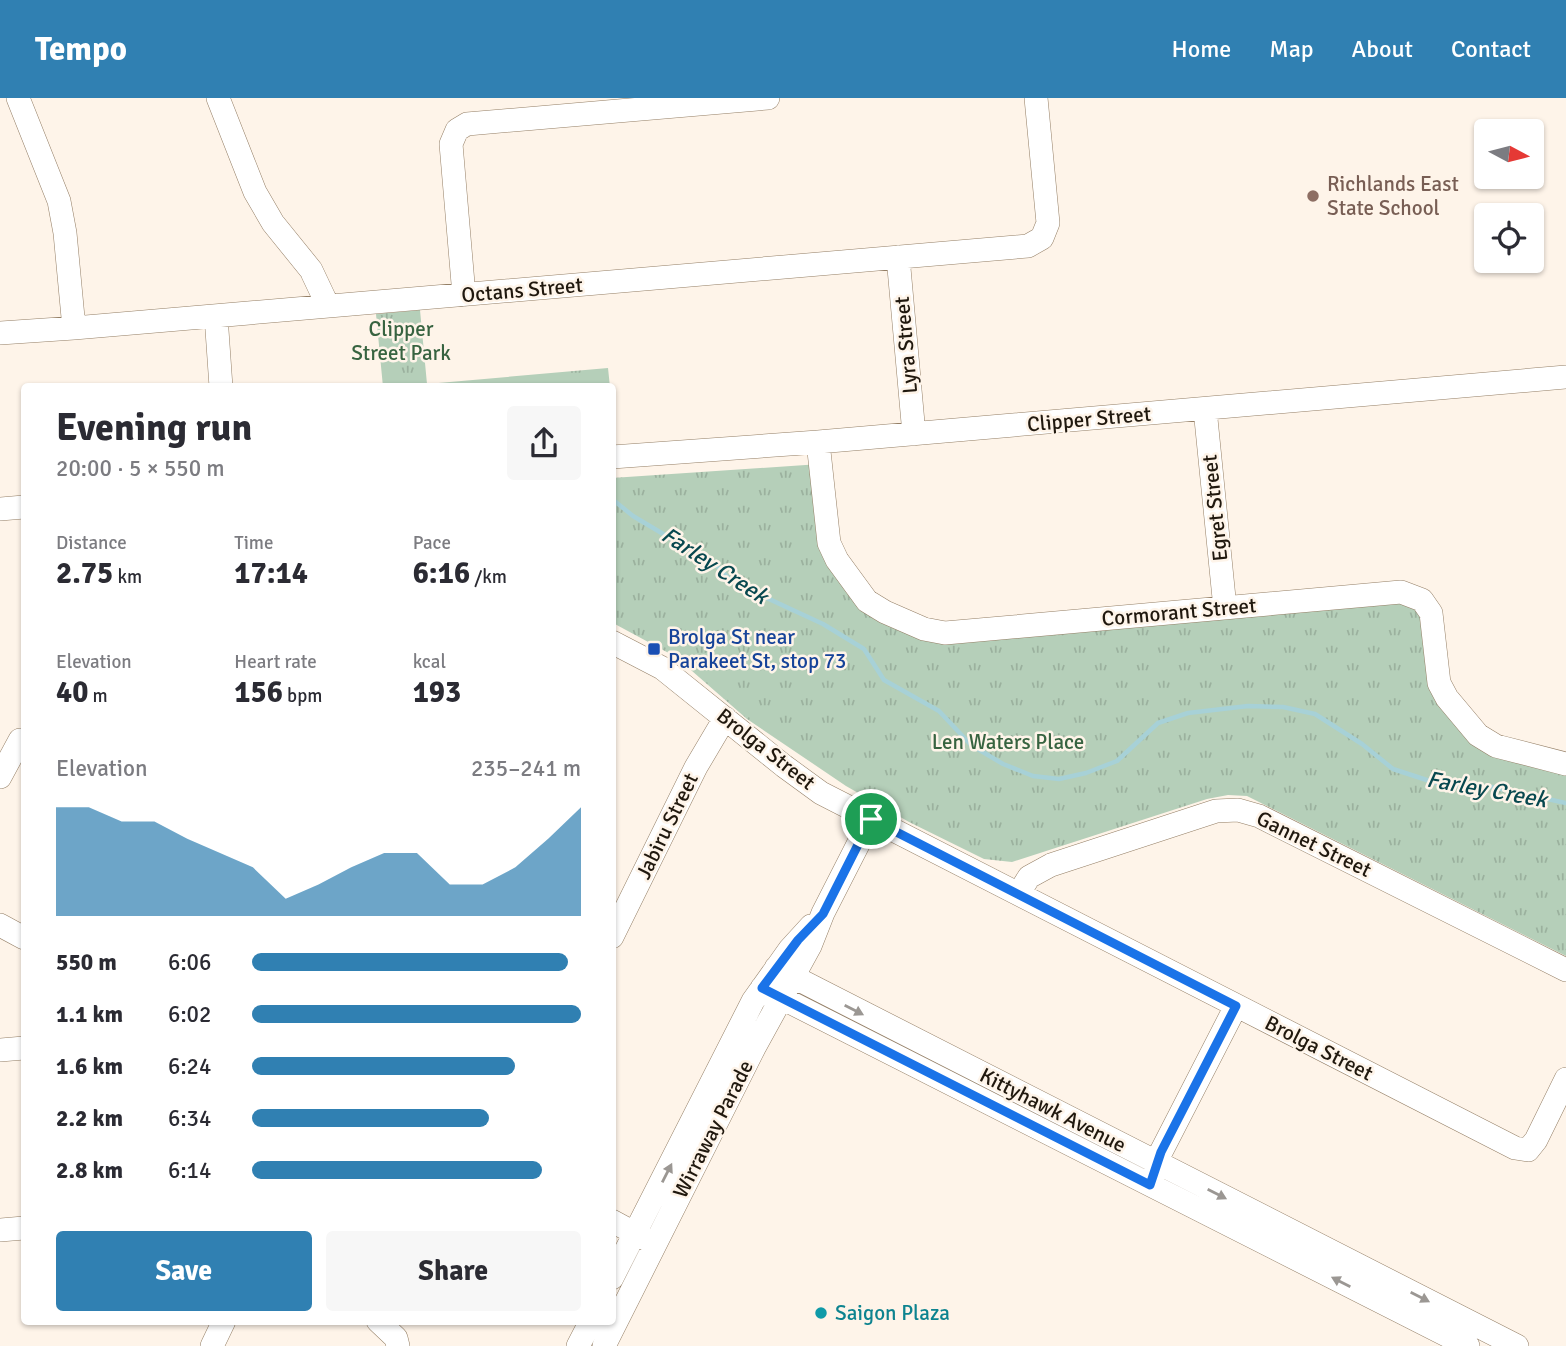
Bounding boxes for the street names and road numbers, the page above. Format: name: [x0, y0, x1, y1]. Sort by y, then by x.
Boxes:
street label: Octans Street: [460, 272, 584, 308]
street label: Lyra Street: [889, 295, 923, 395]
street label: Clipper Street: [1026, 401, 1152, 437]
street label: Egret Street: [1196, 453, 1234, 563]
street label: Cormorant Street: [1101, 592, 1257, 632]
street label: Brolga Street: [712, 703, 820, 795]
street label: Jabiru Street: [630, 769, 704, 883]
street label: Gannet Street: [1252, 805, 1376, 883]
street label: Brolga Street: [1261, 1010, 1377, 1086]
street label: Wirraway Parade: [667, 1056, 759, 1202]
street label: Kittyhawk Avenue: [976, 1062, 1130, 1158]

